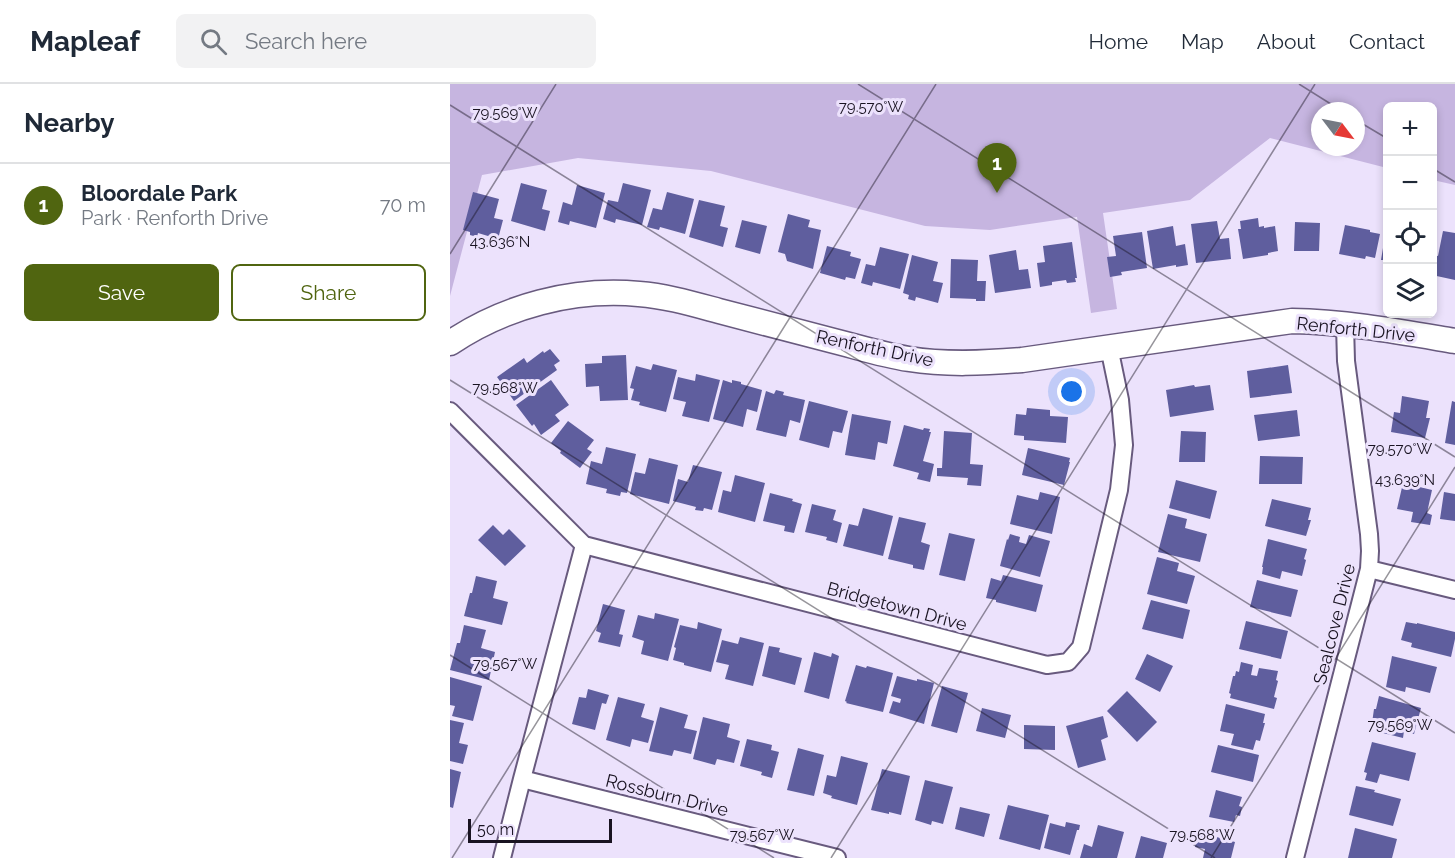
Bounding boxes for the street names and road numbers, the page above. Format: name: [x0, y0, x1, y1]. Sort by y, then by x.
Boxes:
street label: Renforth Drive: [1296, 312, 1417, 346]
street label: Renforth Drive: [815, 325, 936, 371]
street label: Sealcove Drive: [1309, 561, 1359, 687]
street label: Bridgetown Drive: [825, 577, 970, 635]
street label: Rossburn Drive: [603, 770, 731, 820]

